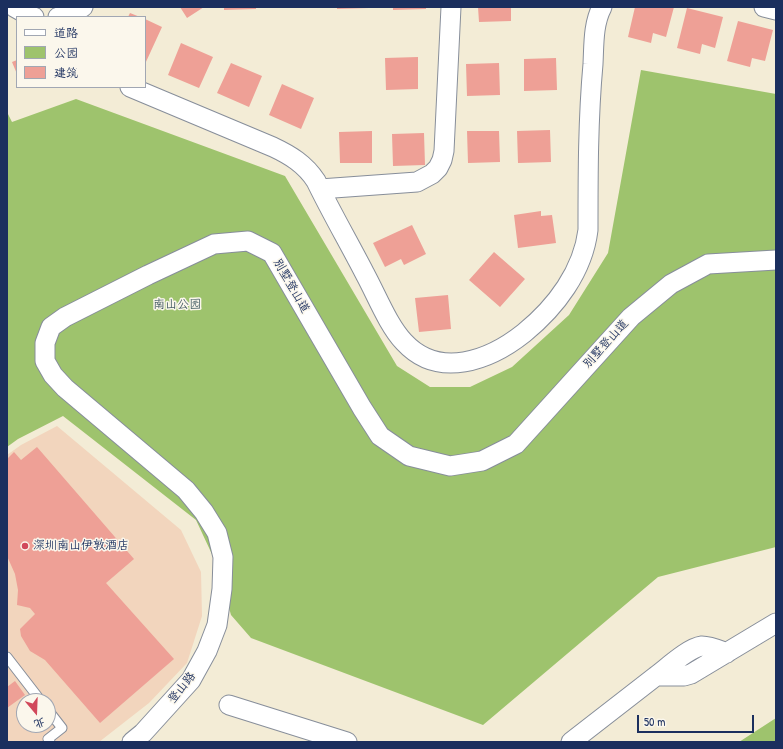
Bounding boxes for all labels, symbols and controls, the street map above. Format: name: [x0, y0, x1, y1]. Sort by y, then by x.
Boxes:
legend: [16, 16, 146, 88]
text: 道路: [54, 24, 78, 41]
text: 公园: [54, 44, 78, 61]
text: 建筑: [54, 64, 78, 81]
street label: 别墅登山道: [270, 256, 312, 316]
park label: 南山公园: [153, 298, 201, 312]
street label: 别墅登山道: [581, 317, 631, 371]
place label: 深圳南山伊敦酒店: [33, 539, 129, 553]
marker: 深圳南山伊敦酒店: [20, 541, 30, 551]
street label: 登山路: [165, 669, 199, 707]
north arrow: [16, 693, 56, 733]
scale bar: [639, 707, 756, 733]
text: 50 m: [644, 713, 665, 730]
text: 北: [32, 715, 47, 732]

